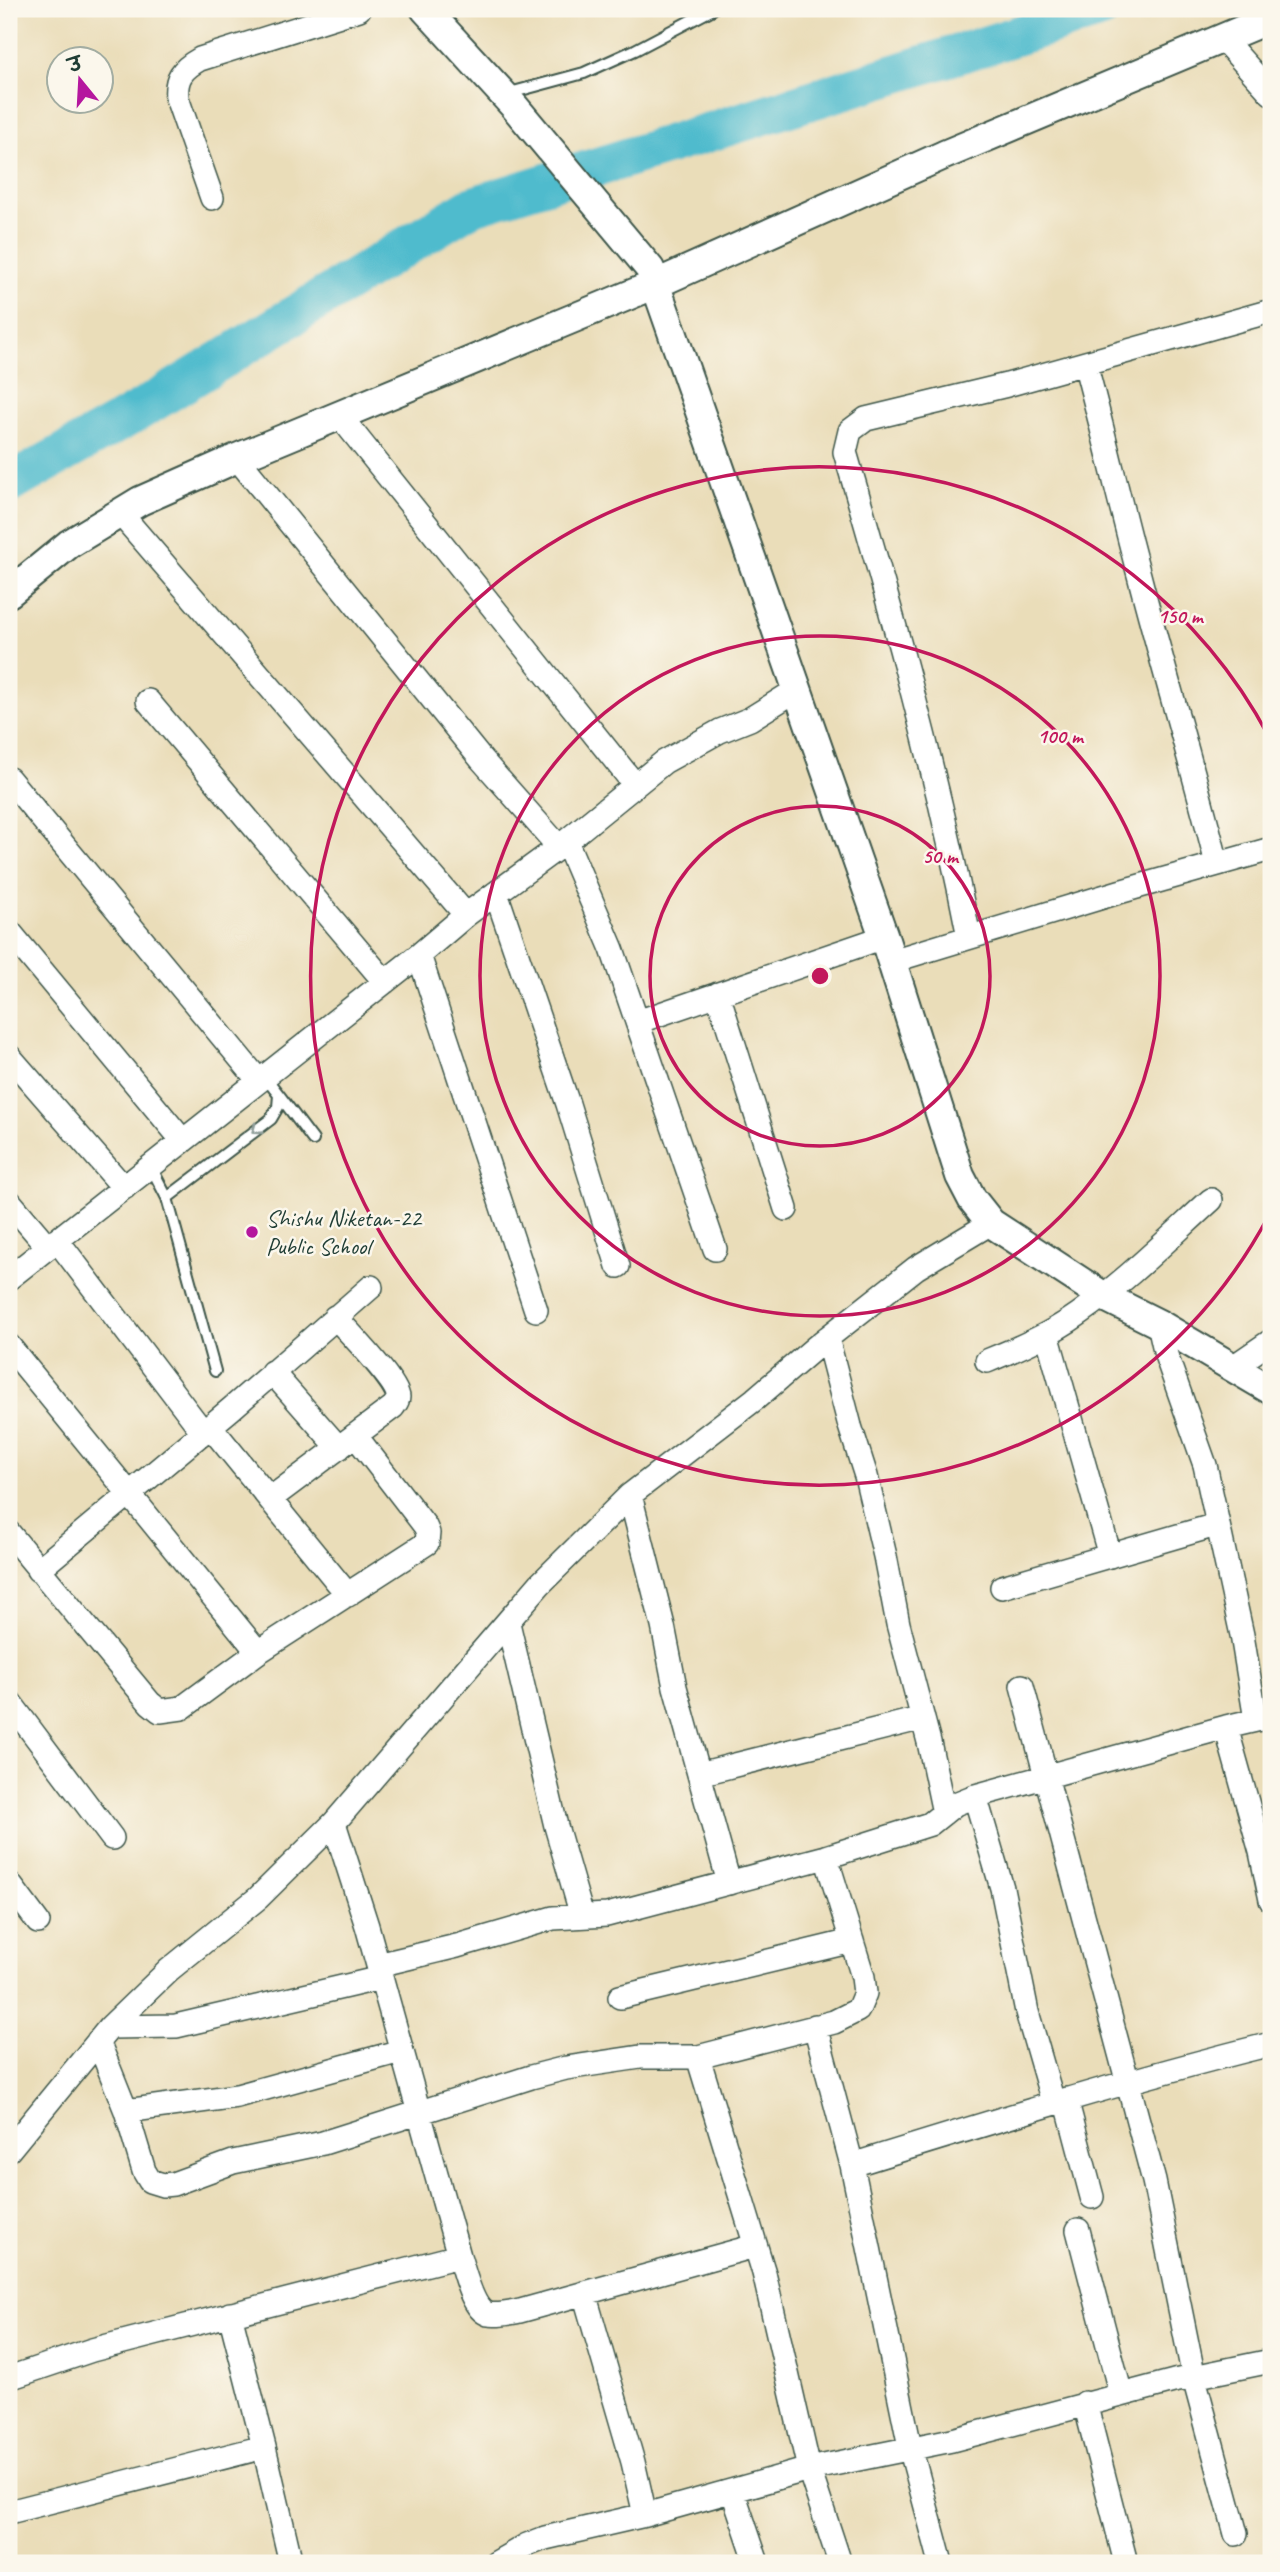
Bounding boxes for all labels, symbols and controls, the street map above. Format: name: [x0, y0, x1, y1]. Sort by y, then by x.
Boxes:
north arrow: [46, 46, 116, 116]
text: उ: [63, 51, 87, 79]
text: 150 m: [1157, 603, 1205, 629]
text: 100 m: [1037, 723, 1085, 749]
text: 50 m: [922, 843, 960, 869]
centre of rings: [808, 964, 832, 988]
one-way arrow: [251, 1122, 264, 1135]
place label: Shishu Niketan-22 Public School: [266, 1203, 423, 1261]
marker: Shishu Niketan-22 Public School: [244, 1224, 260, 1240]

